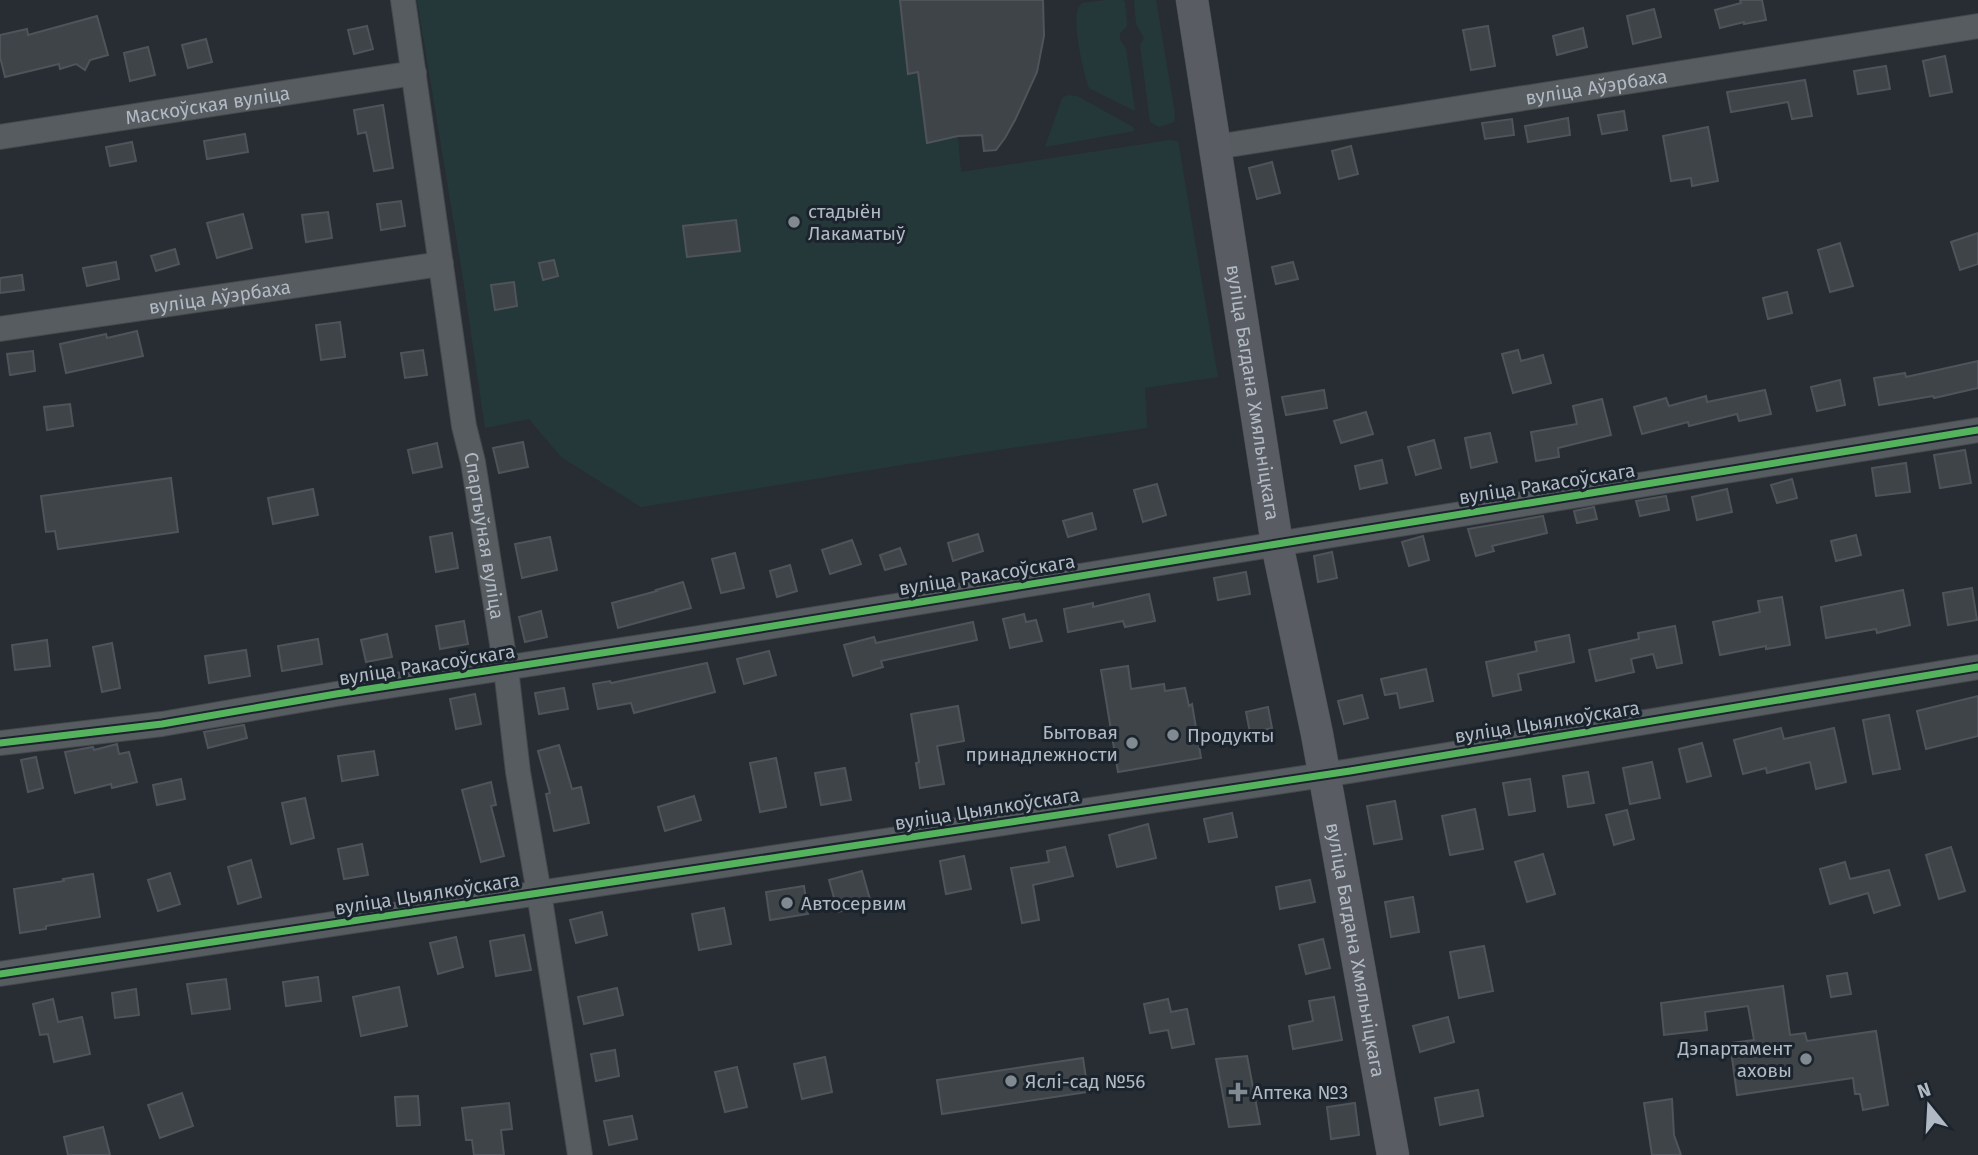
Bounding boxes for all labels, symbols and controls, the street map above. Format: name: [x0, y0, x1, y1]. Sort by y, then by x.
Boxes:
street label: вуліца Аўэрбаха: [1524, 64, 1669, 109]
street label: Маскоўская вуліца: [124, 81, 291, 129]
place label: стадыён Лакаматыў: [808, 200, 906, 245]
marker: стадыён Лакаматыў: [786, 214, 802, 230]
street label: вуліца Багдана Хмяльніцкага: [1222, 263, 1285, 522]
street label: вуліца Аўэрбаха: [147, 275, 292, 318]
street label: Спартыўная вуліца: [459, 449, 509, 621]
street label: вуліца Ракасоўскага: [1457, 459, 1637, 509]
street label: вуліца Ракасоўскага: [897, 550, 1077, 600]
street label: вуліца Ракасоўскага: [337, 640, 517, 690]
street label: вуліца Цыялкоўскага: [1453, 696, 1641, 748]
place label: Бытовая принадлежности: [966, 721, 1118, 766]
place label: Продукты: [1187, 724, 1274, 747]
marker: Продукты: [1165, 727, 1181, 743]
marker: Бытовая принадлежности: [1124, 735, 1140, 751]
street label: вуліца Цыялкоўскага: [893, 783, 1081, 835]
street label: вуліца Багдана Хмяльніцкага: [1322, 821, 1390, 1079]
street label: вуліца Цыялкоўскага: [333, 868, 521, 920]
place label: Автосервим: [801, 892, 907, 915]
marker: Автосервим: [779, 895, 795, 911]
place label: Дэпартамент аховы: [1677, 1037, 1792, 1082]
marker: Дэпартамент аховы: [1798, 1051, 1814, 1067]
place label: Яслі-сад №56: [1025, 1070, 1145, 1093]
north arrow: [1894, 1071, 1964, 1141]
marker: Яслі-сад №56: [1003, 1073, 1019, 1089]
text: N: [1914, 1077, 1933, 1103]
place label: Аптека №3: [1252, 1081, 1348, 1104]
marker: Аптека №3: [1230, 1084, 1246, 1100]

